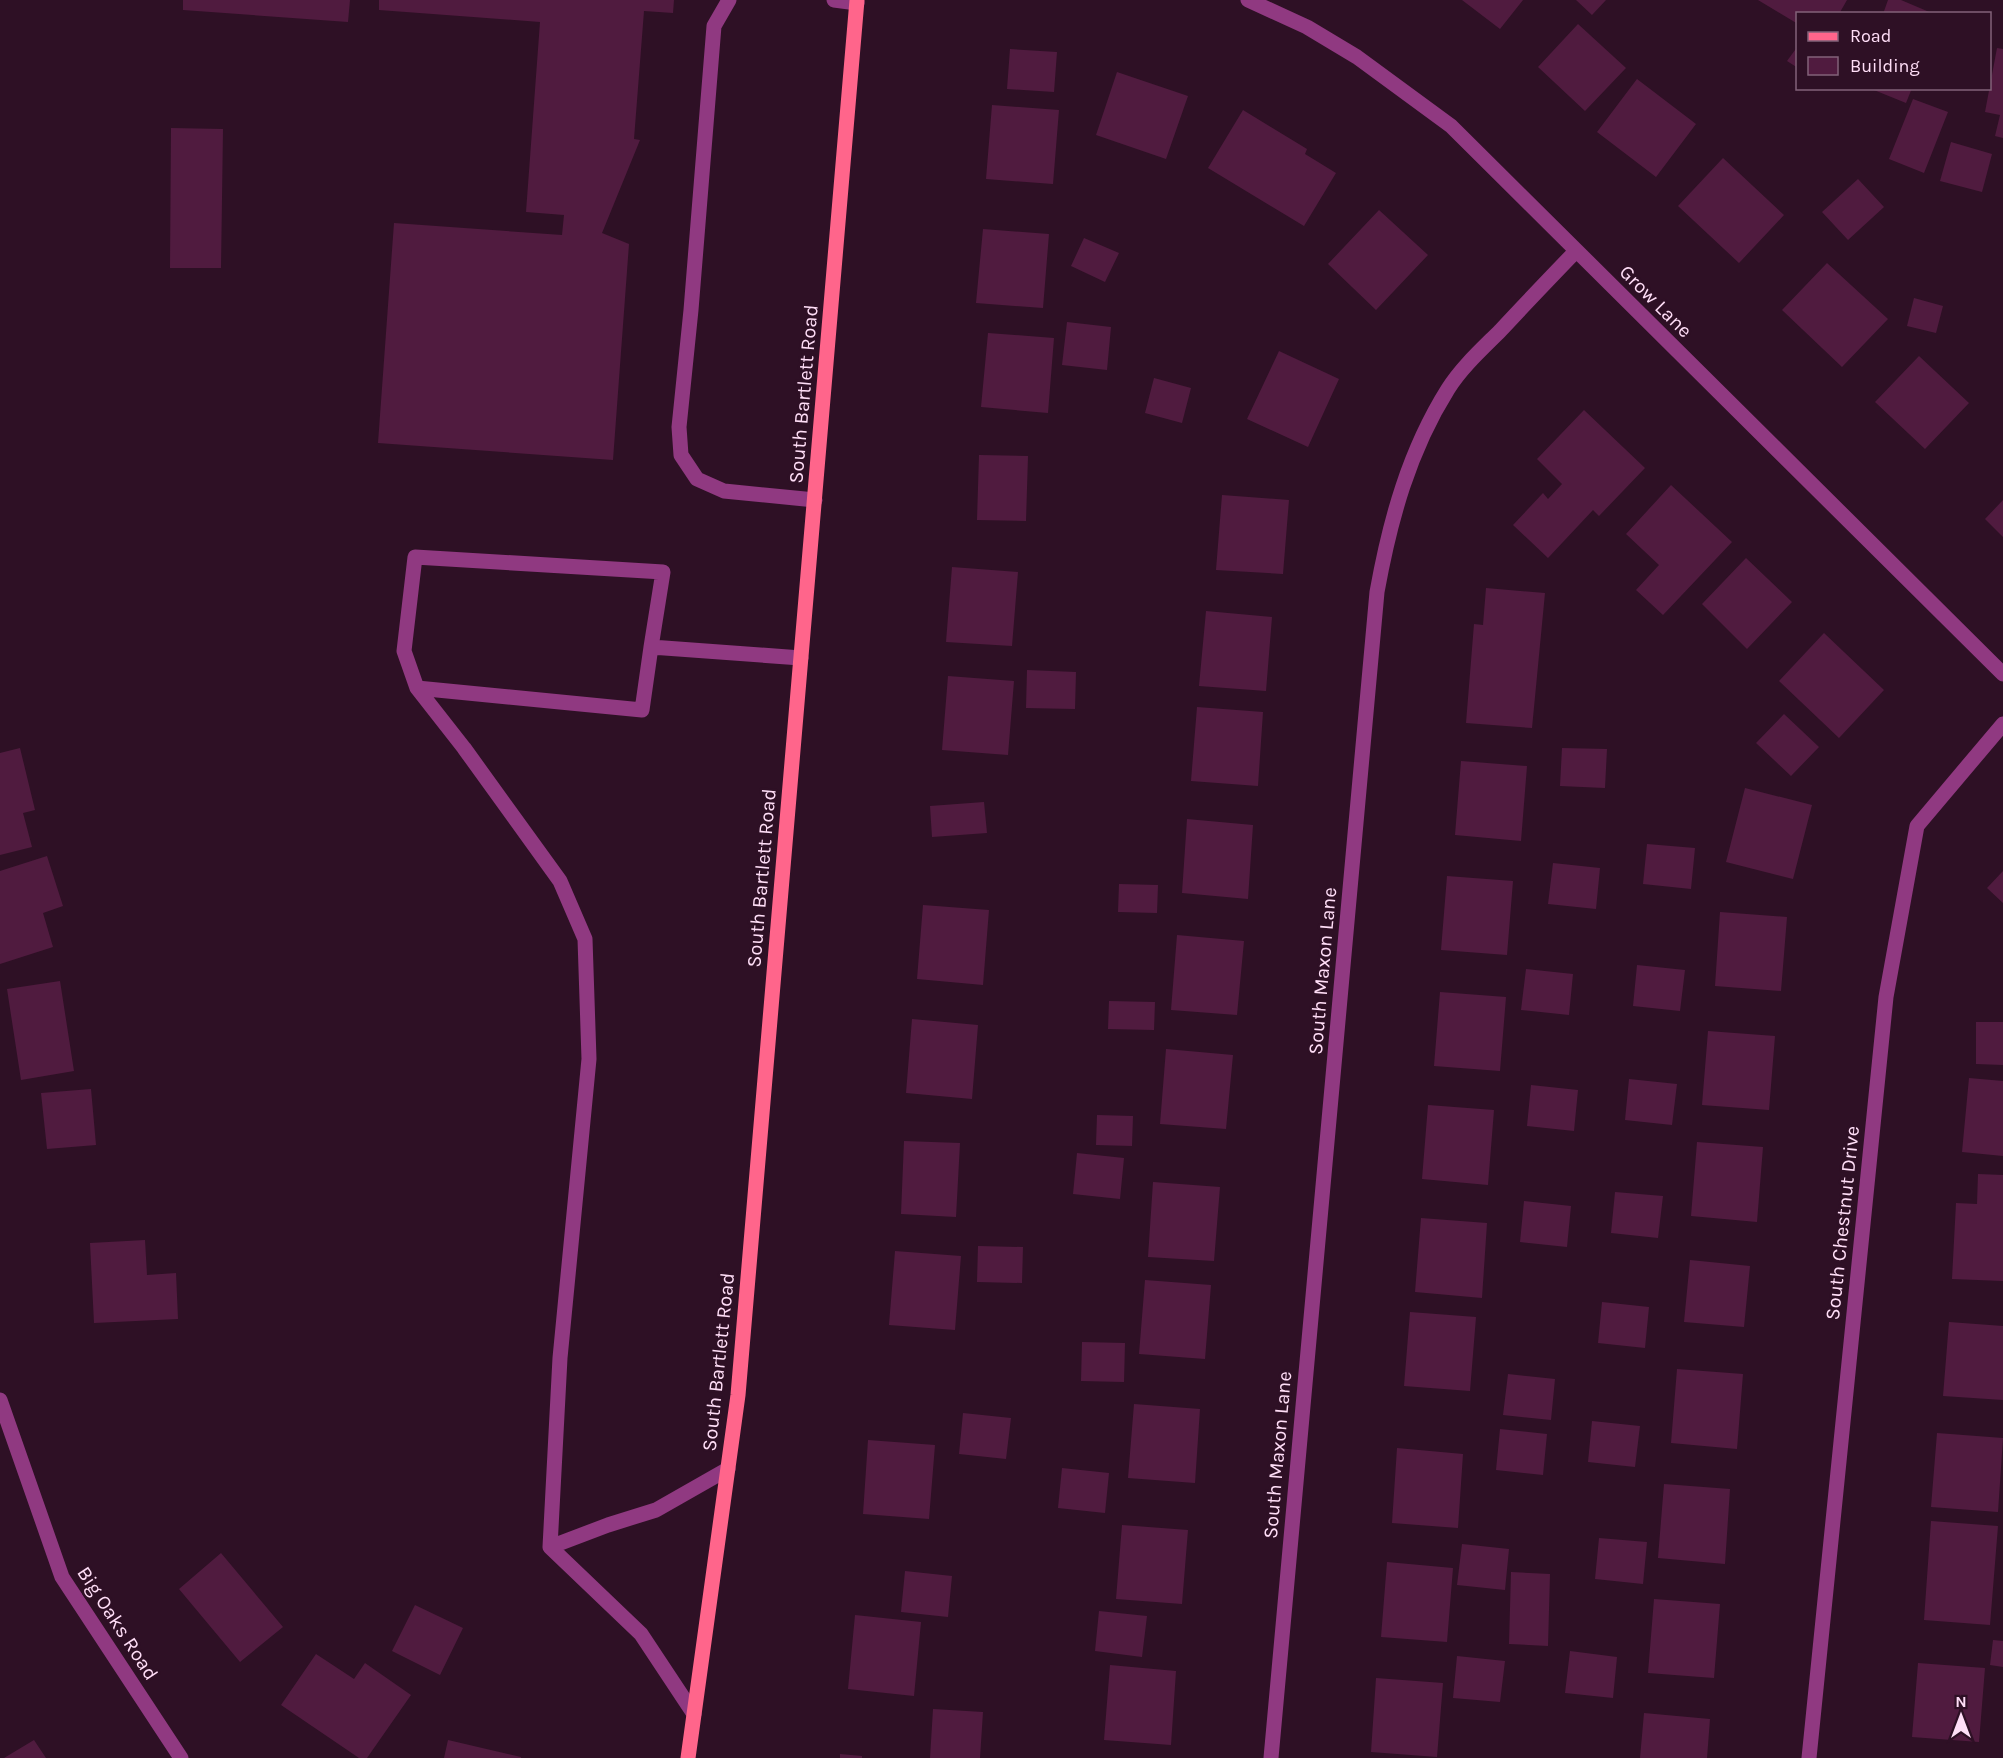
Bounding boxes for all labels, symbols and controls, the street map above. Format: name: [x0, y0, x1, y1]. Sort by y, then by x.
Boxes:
legend: [1796, 12, 1991, 90]
text: Road: [1850, 25, 1891, 47]
text: Building: [1850, 55, 1920, 77]
street label: Grow Lane: [1615, 260, 1697, 342]
street label: South Bartlett Road: [784, 304, 823, 484]
street label: South Bartlett Road: [742, 788, 781, 968]
street label: South Maxon Lane: [1304, 886, 1341, 1056]
street label: South Chestnut Drive: [1821, 1125, 1864, 1321]
street label: South Bartlett Road: [698, 1272, 739, 1452]
street label: South Maxon Lane: [1259, 1370, 1296, 1540]
street label: Big Oaks Road: [72, 1562, 163, 1684]
north arrow: [1931, 1686, 1991, 1746]
text: N: [1955, 1692, 1967, 1711]

